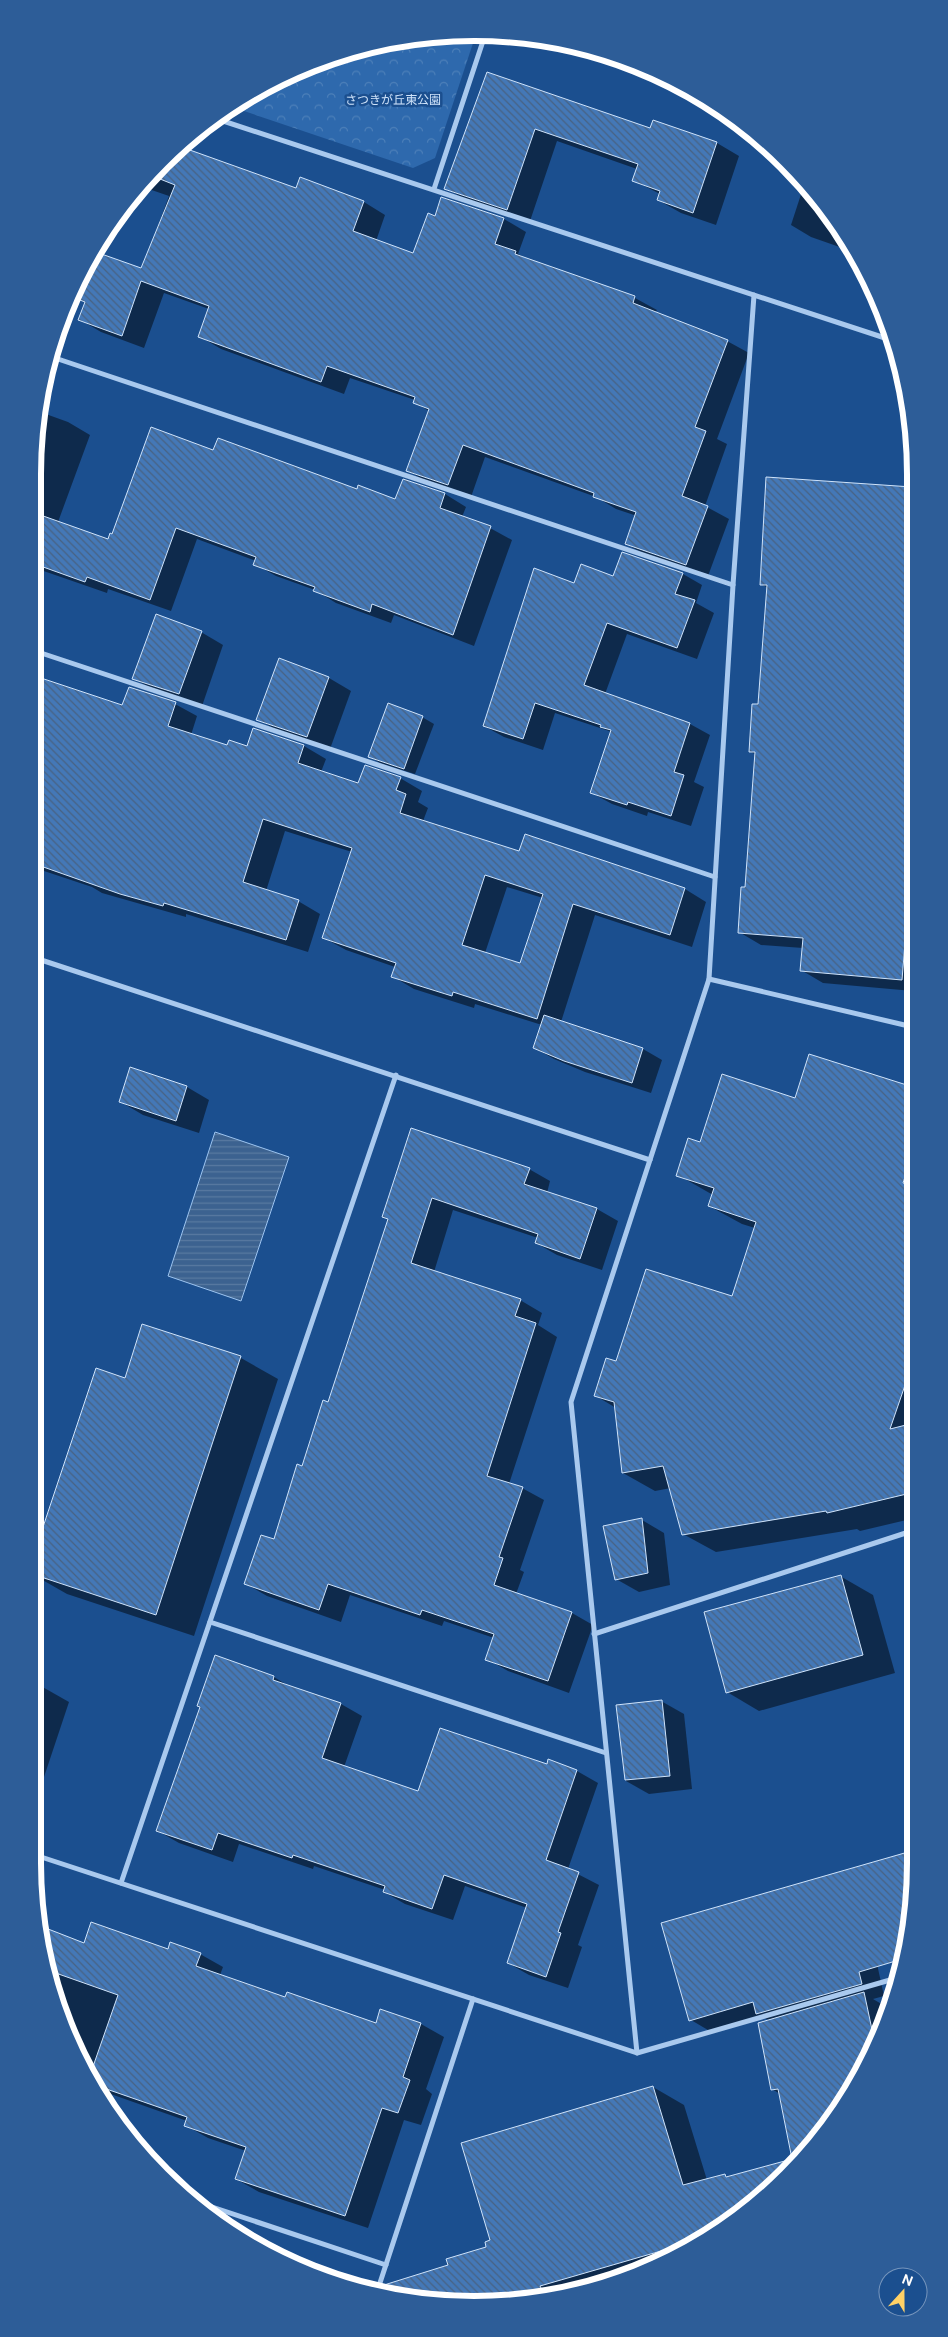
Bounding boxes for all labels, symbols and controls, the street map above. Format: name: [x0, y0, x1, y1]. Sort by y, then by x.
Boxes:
park label: さつきが丘東公園: [345, 92, 441, 108]
north arrow: [878, 2267, 928, 2317]
text: N: [900, 2270, 916, 2290]

